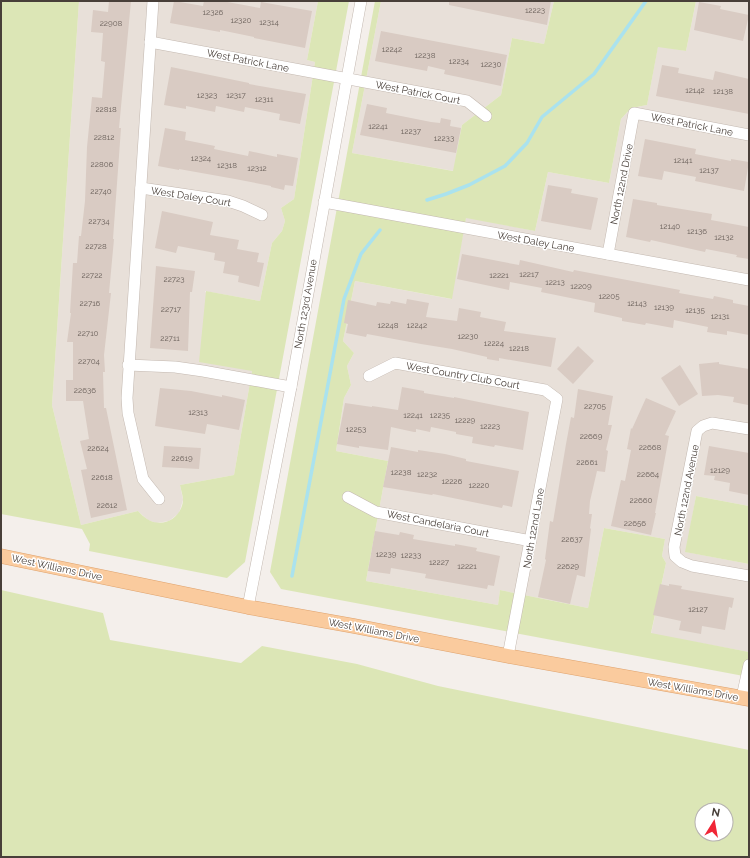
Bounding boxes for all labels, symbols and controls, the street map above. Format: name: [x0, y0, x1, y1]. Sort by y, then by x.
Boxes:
house number: 12223: [525, 5, 545, 15]
house number: 12326: [203, 7, 224, 17]
house number: 12320: [231, 15, 252, 25]
house number: 12314: [259, 17, 279, 27]
house number: 22908: [100, 18, 123, 28]
house number: 12242: [382, 44, 402, 54]
street label: West Patrick Lane: [206, 47, 290, 74]
house number: 12238: [415, 50, 436, 60]
house number: 12234: [449, 56, 470, 66]
house number: 12230: [481, 59, 502, 69]
street label: West Patrick Court: [375, 79, 462, 106]
house number: 12142: [685, 85, 705, 95]
house number: 12138: [713, 86, 733, 96]
house number: 12323: [197, 90, 217, 100]
house number: 12317: [226, 90, 246, 100]
house number: 12311: [255, 94, 274, 104]
house number: 22818: [95, 104, 117, 114]
street label: West Patrick Lane: [650, 111, 734, 138]
house number: 12241: [368, 121, 388, 131]
house number: 12237: [401, 126, 422, 136]
house number: 22812: [94, 132, 114, 142]
house number: 12233: [434, 133, 454, 143]
street label: North 122nd Drive: [608, 143, 635, 225]
house number: 12324: [191, 153, 212, 163]
house number: 12141: [674, 155, 693, 165]
house number: 22806: [91, 159, 114, 169]
house number: 12318: [217, 160, 237, 170]
house number: 12312: [247, 163, 267, 173]
house number: 12137: [699, 165, 719, 175]
street label: West Daley Court: [150, 185, 232, 208]
house number: 22740: [90, 186, 112, 196]
house number: 22734: [88, 216, 110, 226]
house number: 12140: [660, 221, 680, 231]
house number: 12136: [687, 226, 707, 236]
street label: West Daley Lane: [497, 229, 575, 254]
house number: 12132: [714, 232, 734, 242]
house number: 22728: [85, 241, 107, 251]
street label: North 123rd Avenue: [292, 258, 319, 350]
house number: 12217: [519, 269, 539, 279]
house number: 22722: [82, 270, 102, 280]
house number: 12221: [489, 270, 509, 280]
house number: 22723: [163, 274, 185, 284]
house number: 12213: [545, 277, 565, 287]
house number: 12209: [570, 281, 592, 291]
house number: 12205: [598, 291, 620, 301]
house number: 22716: [80, 298, 101, 308]
house number: 12143: [627, 298, 647, 308]
house number: 12139: [654, 302, 674, 312]
house number: 22717: [161, 304, 182, 314]
house number: 12135: [685, 305, 705, 315]
house number: 12131: [711, 311, 730, 321]
house number: 12248: [378, 320, 399, 330]
house number: 12242: [407, 320, 427, 330]
house number: 22710: [78, 328, 99, 338]
house number: 12230: [458, 331, 479, 341]
house number: 22711: [160, 333, 180, 343]
house number: 12224: [484, 338, 505, 348]
house number: 12218: [509, 343, 529, 353]
house number: 22704: [78, 356, 101, 366]
street label: West Country Club Court: [405, 360, 521, 391]
house number: 22636: [74, 385, 96, 395]
house number: 22705: [584, 401, 607, 411]
house number: 12313: [188, 407, 208, 417]
house number: 12241: [403, 410, 423, 420]
house number: 12235: [430, 410, 451, 420]
house number: 12229: [455, 415, 476, 425]
house number: 12223: [480, 421, 500, 431]
house number: 12253: [346, 424, 366, 434]
house number: 22669: [580, 431, 603, 441]
house number: 22668: [639, 442, 662, 452]
house number: 22624: [87, 443, 109, 453]
street label: North 122nd Avenue: [672, 443, 701, 537]
house number: 22619: [171, 453, 193, 463]
house number: 22661: [576, 457, 598, 467]
house number: 12129: [710, 465, 730, 475]
house number: 12238: [391, 467, 412, 477]
house number: 12232: [417, 469, 437, 479]
house number: 22664: [637, 469, 660, 479]
house number: 22618: [91, 472, 113, 482]
house number: 12226: [442, 476, 463, 486]
house number: 12220: [469, 480, 490, 490]
street label: North 122nd Lane: [521, 487, 546, 569]
house number: 22660: [630, 495, 653, 505]
house number: 22612: [97, 500, 117, 510]
street label: West Candelaria Court: [386, 508, 491, 539]
house number: 22656: [624, 518, 646, 528]
house number: 22637: [561, 534, 584, 544]
house number: 12239: [376, 549, 397, 559]
house number: 12233: [401, 550, 421, 560]
street label: West Williams Drive: [11, 553, 103, 582]
house number: 12227: [429, 557, 450, 567]
house number: 12221: [457, 561, 477, 571]
house number: 22629: [557, 561, 579, 571]
house number: 12127: [688, 604, 708, 614]
street label: West Williams Drive: [328, 616, 420, 645]
street label: West Williams Drive: [647, 676, 739, 703]
north arrow: [694, 802, 734, 842]
text: N: [710, 805, 721, 820]

